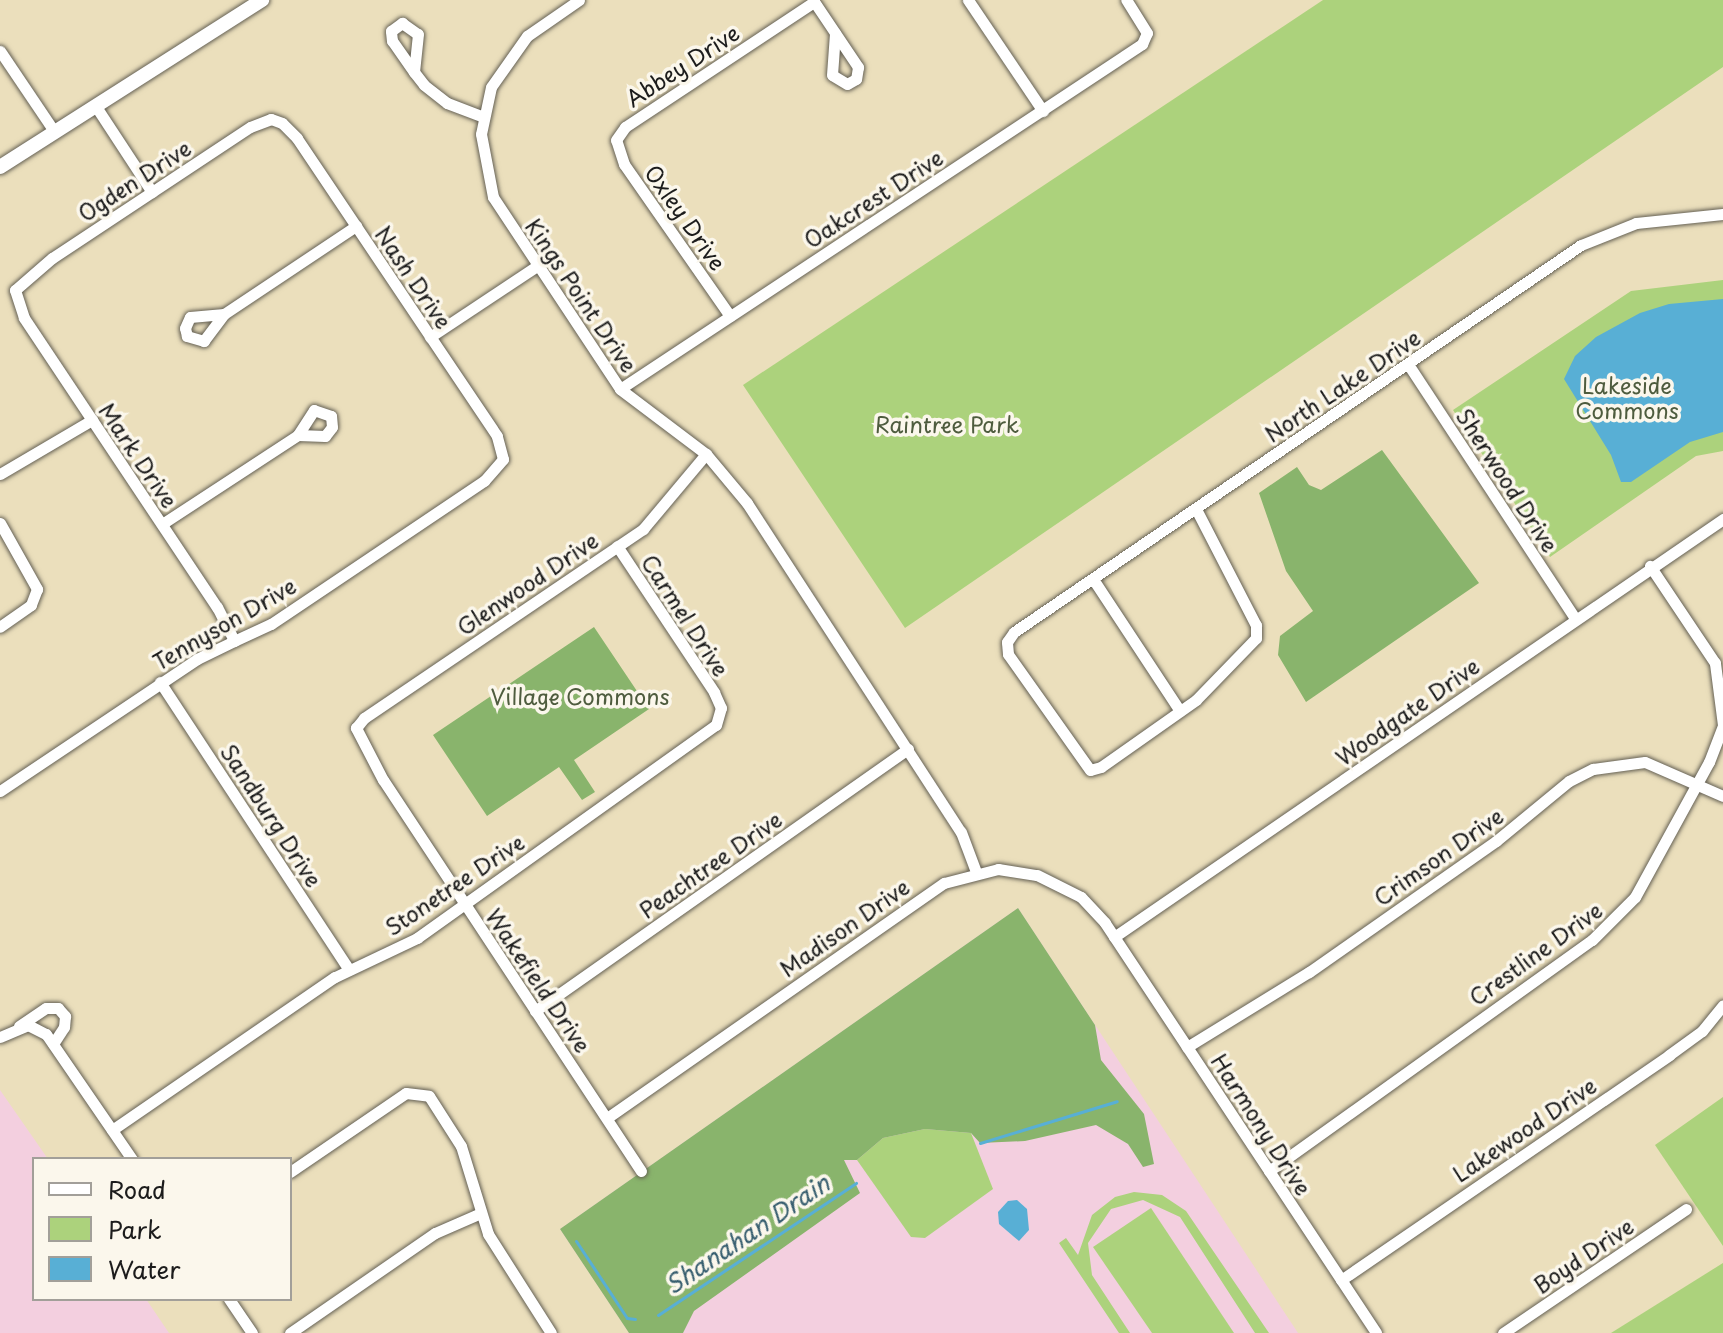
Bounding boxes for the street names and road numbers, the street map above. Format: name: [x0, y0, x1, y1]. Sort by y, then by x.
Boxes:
street label: Abbey Drive: [620, 18, 744, 112]
street label: Ogden Drive: [72, 134, 196, 226]
street label: Oakcrest Drive: [799, 143, 947, 253]
street label: Oxley Drive: [640, 159, 732, 275]
street label: Kings Point Drive: [521, 213, 643, 377]
street label: Nash Drive: [370, 221, 458, 333]
street label: North Lake Drive: [1259, 323, 1425, 447]
street label: Mark Drive: [94, 397, 184, 513]
street label: Sherwood Drive: [1452, 403, 1564, 557]
street label: Glenwood Drive: [451, 526, 603, 640]
street label: Carmel Drive: [636, 549, 736, 681]
street label: Tennyson Drive: [148, 571, 300, 675]
street label: Woodgate Drive: [1330, 652, 1484, 770]
street label: Sandburg Drive: [216, 739, 328, 891]
street label: Crimson Drive: [1369, 802, 1507, 910]
street label: Peachtree Drive: [633, 804, 787, 924]
street label: Stonetree Drive: [378, 827, 530, 941]
street label: Madison Drive: [774, 873, 914, 981]
street label: Crestline Drive: [1463, 896, 1607, 1010]
street label: Wakefield Drive: [481, 903, 597, 1057]
street label: Harmony Drive: [1206, 1048, 1318, 1200]
street label: Lakewood Drive: [1447, 1071, 1601, 1187]
street label: Boyd Drive: [1527, 1211, 1639, 1299]

